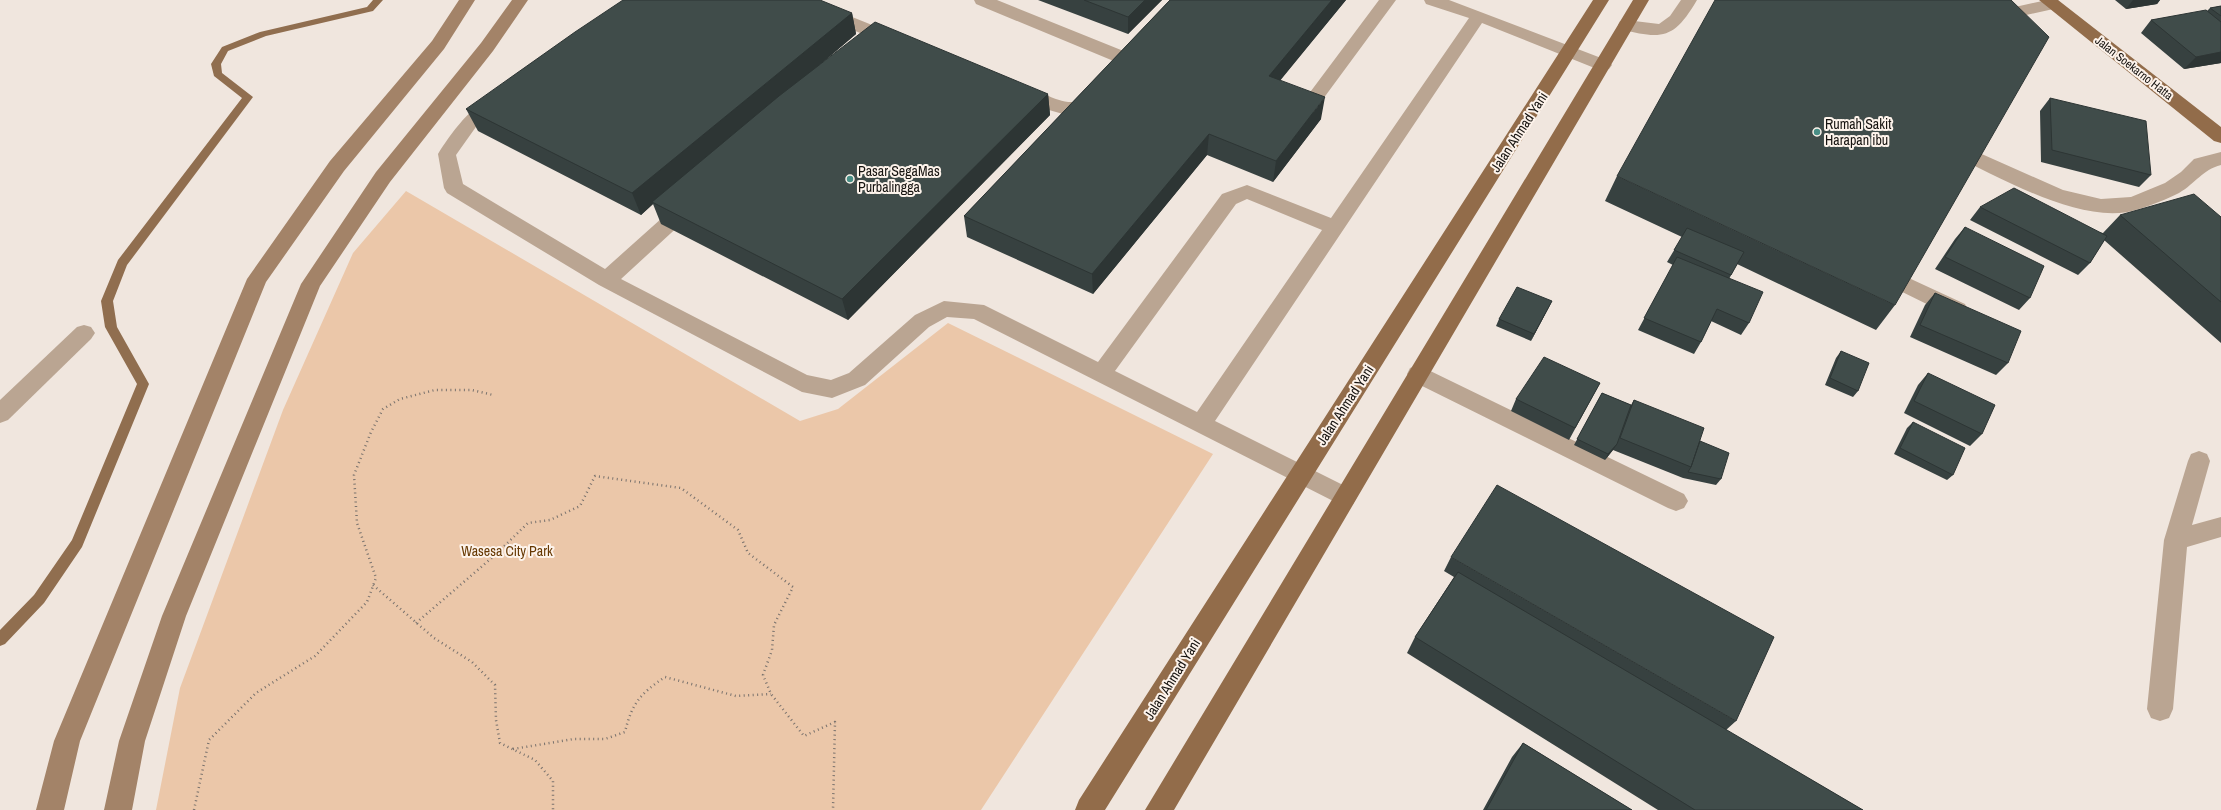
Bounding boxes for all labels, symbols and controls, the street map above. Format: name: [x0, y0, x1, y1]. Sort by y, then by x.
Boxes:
street label: Jalan Soekarno Hatta: [2092, 33, 2177, 104]
street label: Jalan Ahmad Yani: [1486, 88, 1552, 176]
place label: Rumah Sakit Harapan ibu: [1825, 115, 1891, 149]
marker: Rumah Sakit Harapan ibu: [1812, 127, 1822, 137]
place label: Pasar SegaMas Purbalingga: [858, 162, 940, 196]
marker: Pasar SegaMas Purbalingga: [845, 174, 855, 184]
street label: Jalan Ahmad Yani: [1312, 361, 1378, 449]
park label: Wasesa City Park: [461, 542, 553, 560]
street label: Jalan Ahmad Yani: [1140, 635, 1204, 723]

